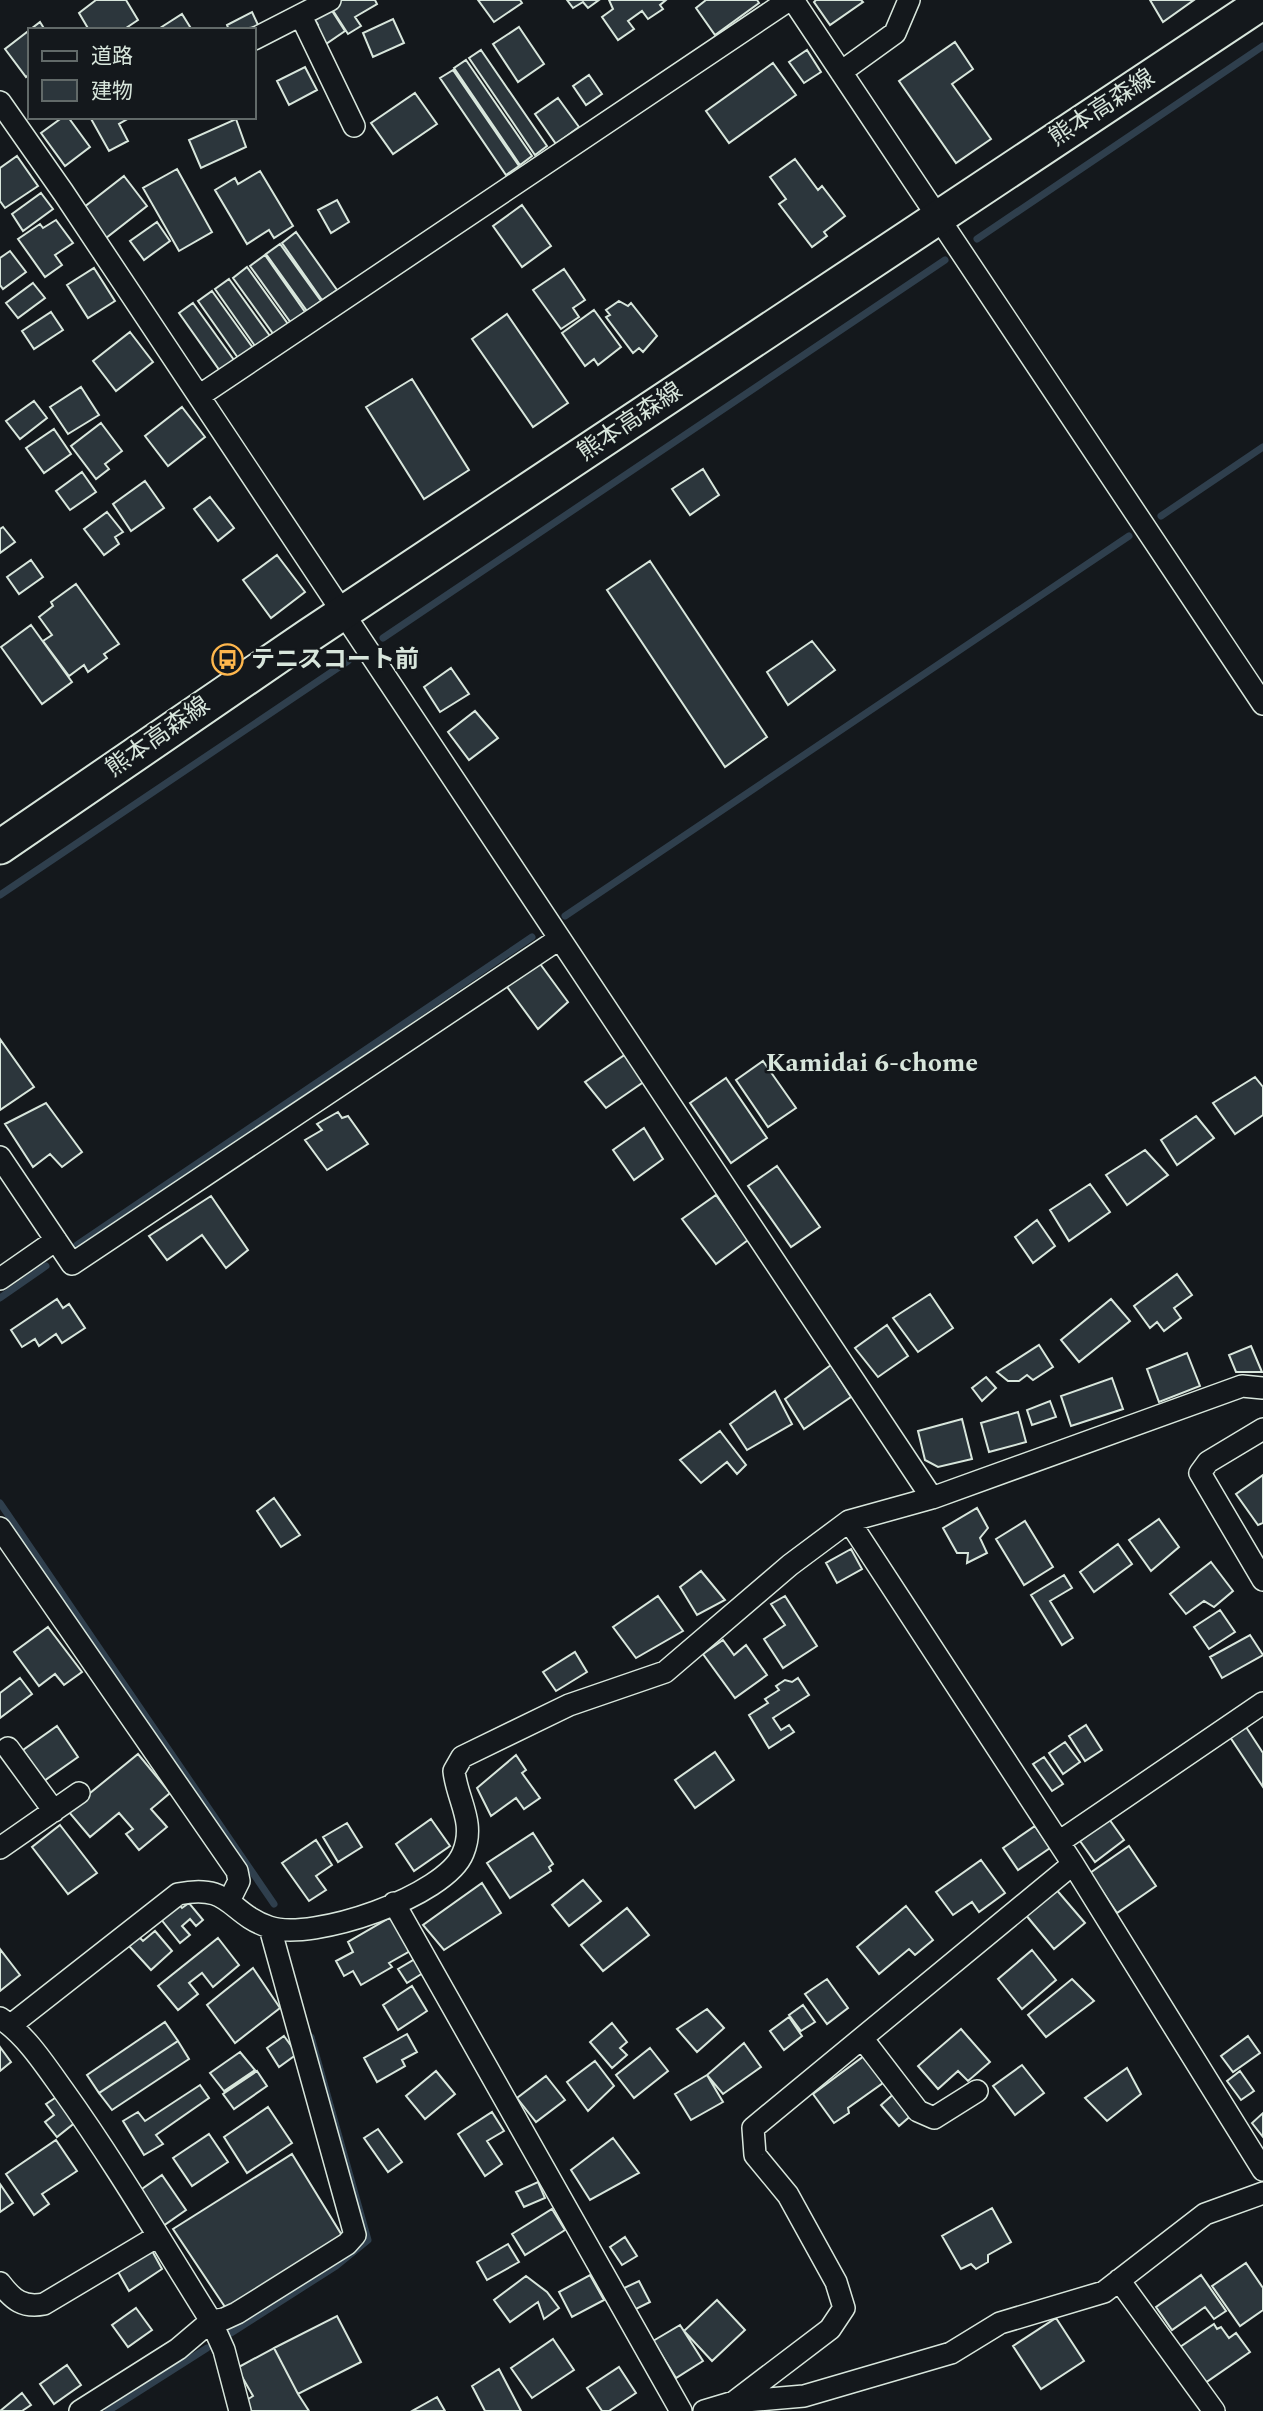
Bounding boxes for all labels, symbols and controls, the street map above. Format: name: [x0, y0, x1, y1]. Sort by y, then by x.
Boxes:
legend: [28, 28, 256, 119]
text: 道路: [91, 41, 133, 73]
street label: 熊本高森線: [1042, 60, 1162, 156]
text: 建物: [91, 76, 133, 108]
street label: 熊本高森線: [570, 374, 690, 470]
place label: テニスコート前: [251, 642, 419, 678]
bus stop icon: テニスコート前: [211, 643, 245, 677]
street label: 熊本高森線: [99, 688, 217, 786]
district label: Kamidai 6-chome: [766, 1043, 978, 1083]

